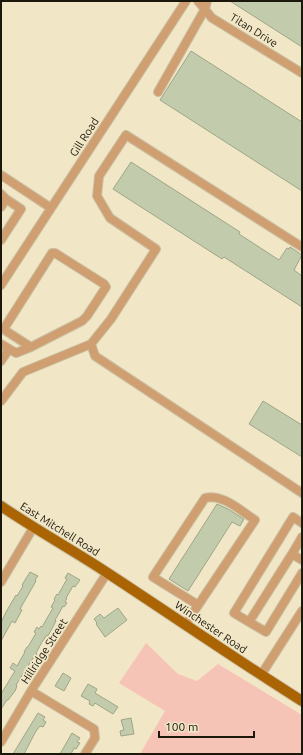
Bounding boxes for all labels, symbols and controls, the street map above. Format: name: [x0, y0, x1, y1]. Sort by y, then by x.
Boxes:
street label: Titan Drive: [228, 11, 280, 49]
street label: Gill Road: [67, 115, 101, 159]
street label: East Mitchell Road: [18, 500, 102, 558]
street label: Winchester Road: [173, 599, 249, 655]
street label: Hillridge Street: [19, 616, 70, 686]
scale bar: [159, 713, 254, 739]
text: 100 m: [165, 720, 198, 733]

